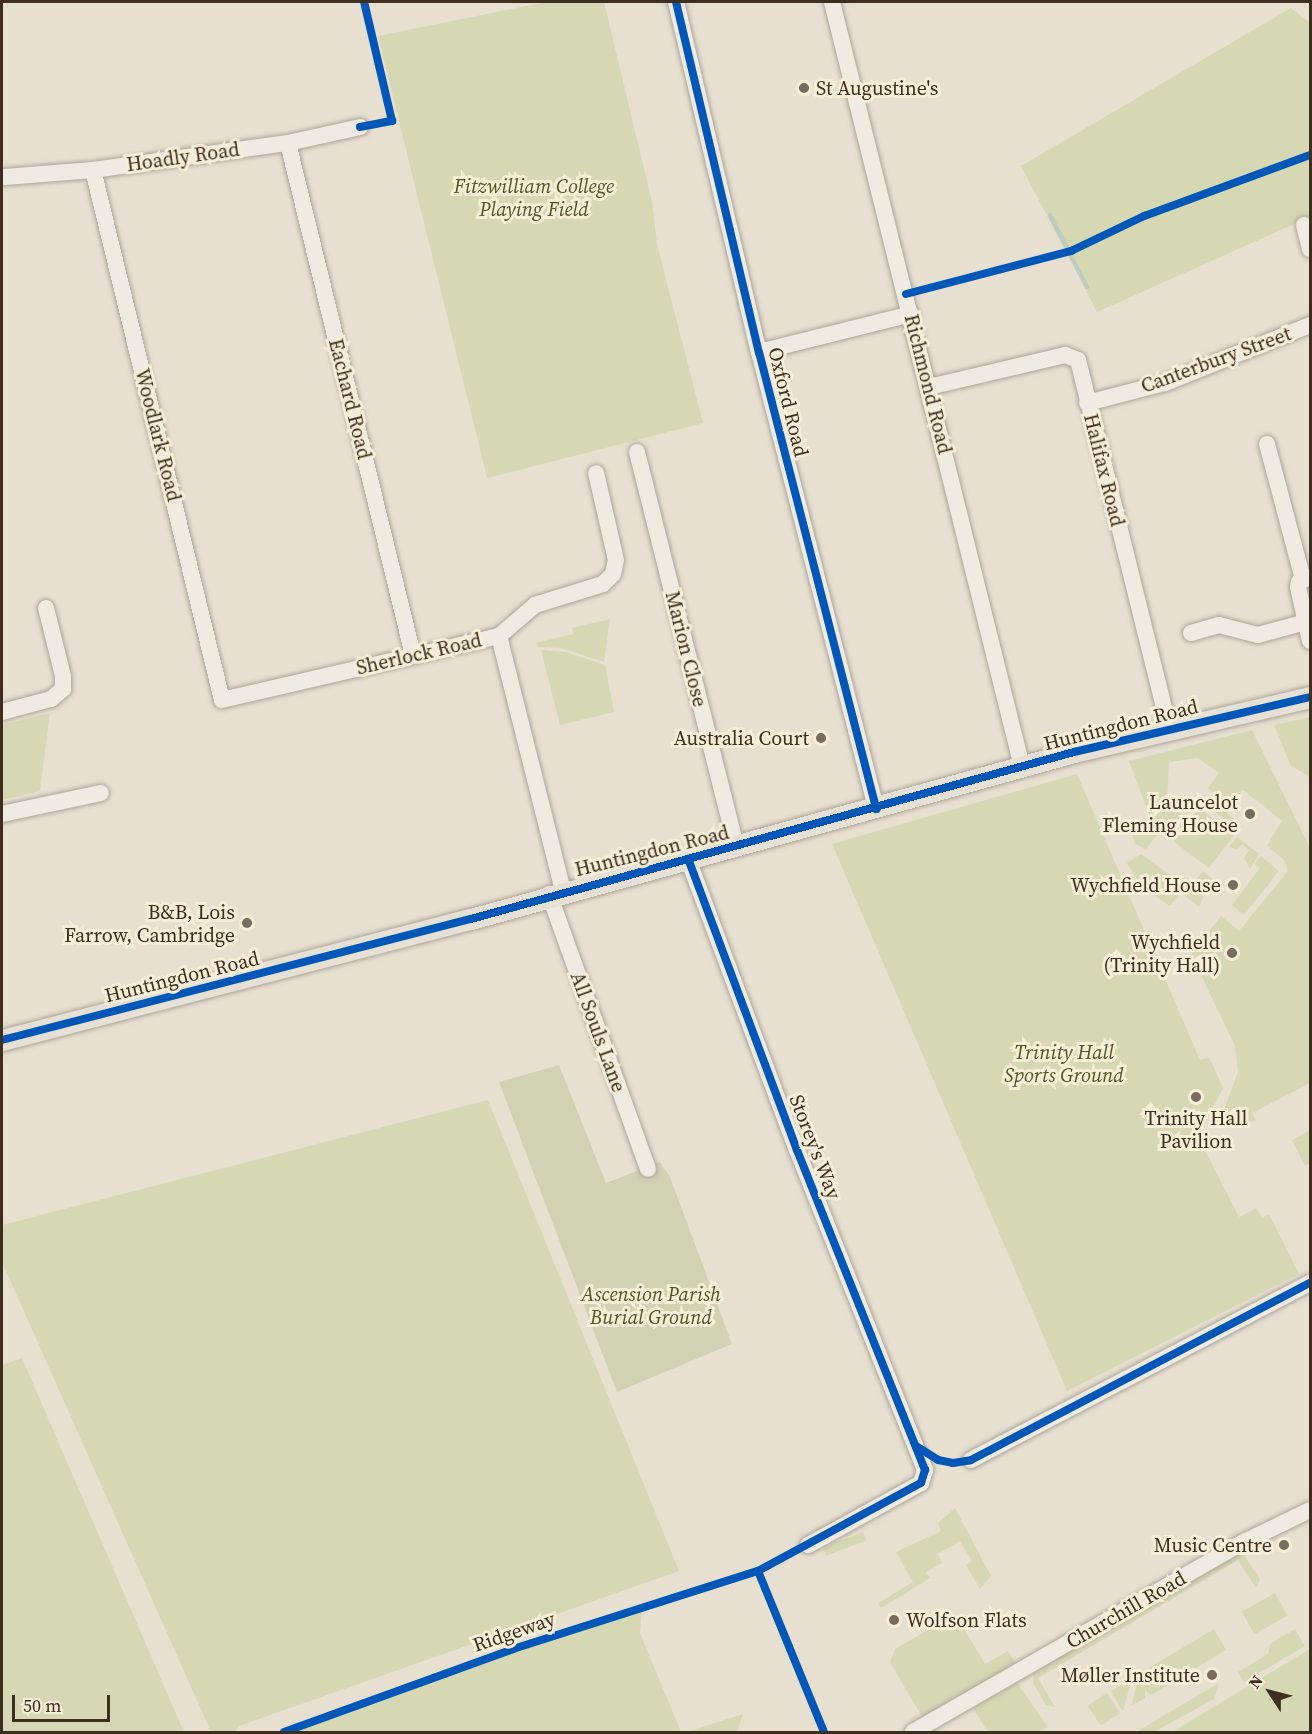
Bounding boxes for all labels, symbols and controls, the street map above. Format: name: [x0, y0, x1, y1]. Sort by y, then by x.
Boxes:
place label: St Augustine's: [816, 76, 938, 100]
marker: St Augustine's: [797, 81, 811, 95]
street label: Hoadly Road: [125, 137, 241, 177]
park label: Fitzwilliam College Playing Field: [454, 175, 614, 222]
street label: Richmond Road: [899, 312, 957, 456]
street label: Canterbury Street: [1138, 322, 1294, 398]
street label: Eachard Road: [323, 336, 377, 462]
street label: Oxford Road: [763, 345, 813, 459]
street label: Woodlark Road: [130, 366, 186, 504]
street label: Halifax Road: [1078, 411, 1130, 529]
street label: Marion Close: [660, 589, 712, 709]
street label: Sherlock Road: [354, 628, 484, 680]
street label: Huntingdon Road: [1041, 694, 1201, 756]
place label: Australia Court: [674, 726, 809, 750]
marker: Australia Court: [814, 731, 828, 745]
place label: Launcelot Fleming House: [1102, 790, 1238, 837]
marker: Launcelot Fleming House: [1243, 807, 1257, 821]
street label: Huntingdon Road: [572, 820, 732, 882]
place label: Wychfield House: [1070, 873, 1221, 897]
marker: Wychfield House: [1226, 878, 1240, 892]
place label: B&B, Lois Farrow, Cambridge: [64, 900, 235, 947]
marker: B&B, Lois Farrow, Cambridge: [240, 916, 254, 930]
place label: Wychfield (Trinity Hall): [1104, 930, 1220, 977]
street label: Huntingdon Road: [102, 946, 262, 1008]
marker: Wychfield (Trinity Hall): [1225, 946, 1239, 960]
street label: All Souls Lane: [565, 969, 631, 1095]
park label: Trinity Hall Sports Ground: [1004, 1041, 1124, 1088]
marker: Trinity Hall Pavilion: [1189, 1090, 1203, 1104]
street label: Storey's Way: [784, 1091, 846, 1203]
place label: Trinity Hall Pavilion: [1145, 1106, 1247, 1153]
park label: Ascension Parish Burial Ground: [581, 1282, 721, 1329]
place label: Music Centre: [1154, 1533, 1272, 1557]
marker: Music Centre: [1277, 1538, 1291, 1552]
street label: Churchill Road: [1062, 1566, 1190, 1654]
street label: Ridgeway: [470, 1607, 558, 1657]
place label: Wolfson Flats: [906, 1608, 1027, 1632]
marker: Wolfson Flats: [887, 1613, 901, 1627]
north arrow: [1240, 1662, 1300, 1722]
place label: Møller Institute: [1061, 1663, 1200, 1687]
marker: Møller Institute: [1205, 1668, 1219, 1682]
text: N: [1243, 1670, 1268, 1693]
scale bar: [15, 1683, 112, 1721]
text: 50 m: [23, 1693, 61, 1718]

